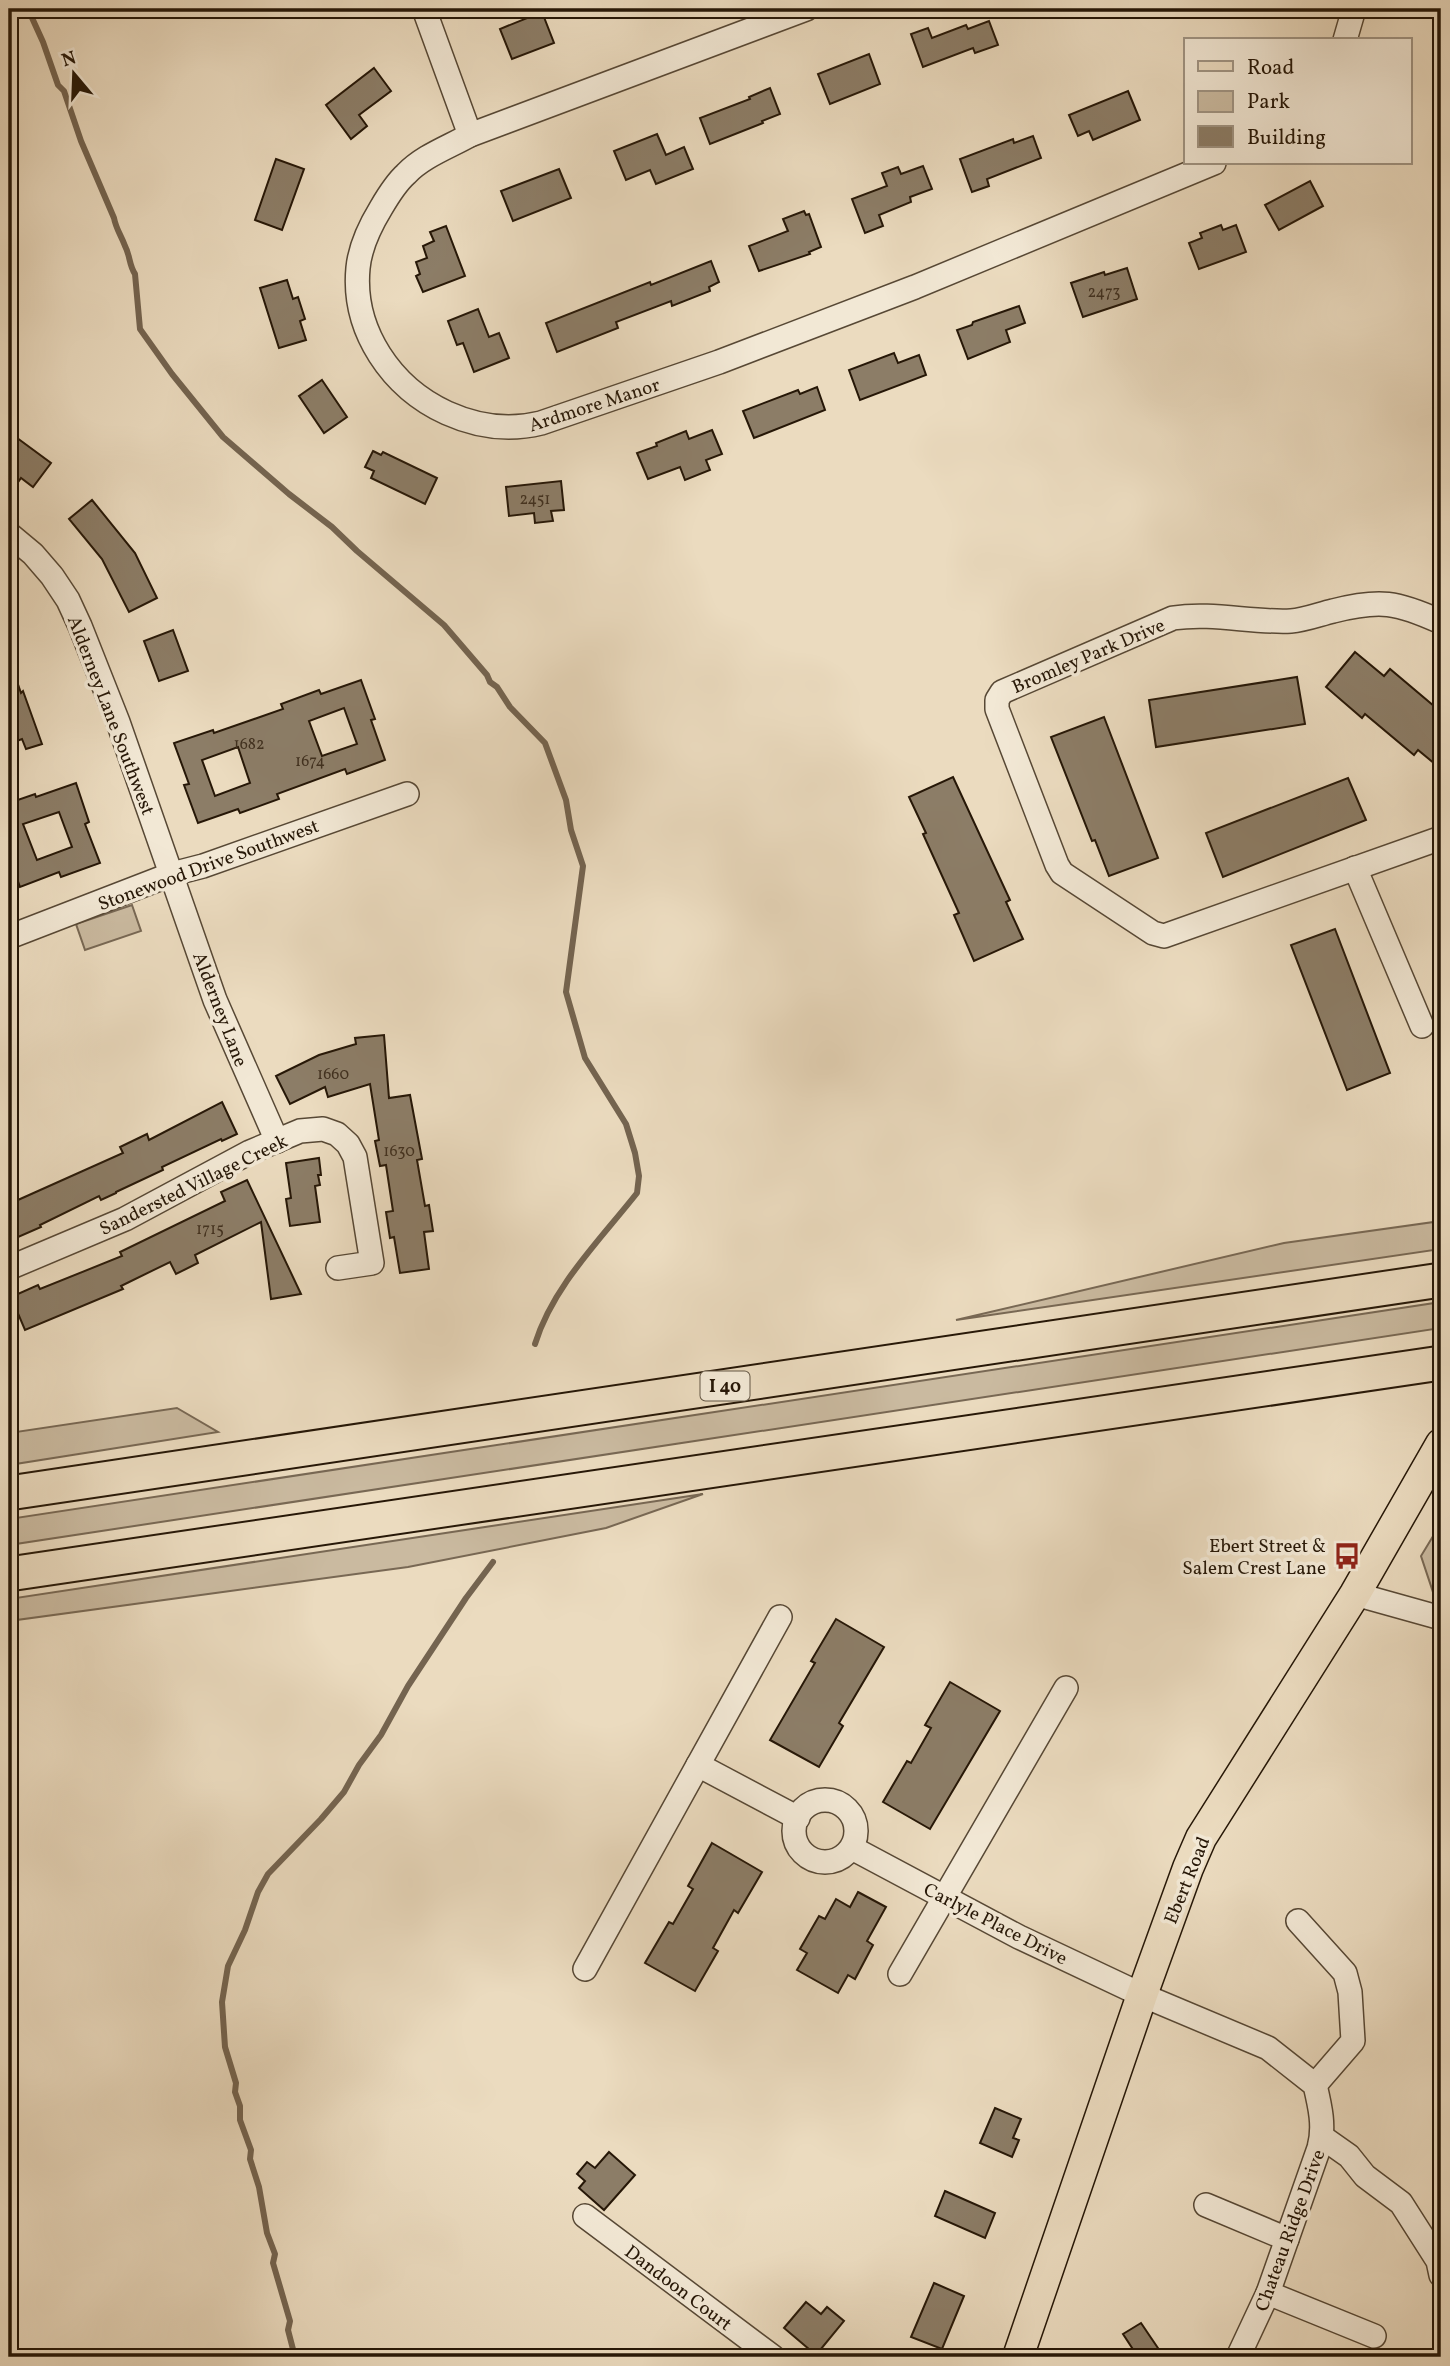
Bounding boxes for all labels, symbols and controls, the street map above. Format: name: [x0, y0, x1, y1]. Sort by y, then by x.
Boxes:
north arrow: [38, 38, 108, 108]
legend: [1184, 38, 1412, 164]
text: N: [58, 45, 80, 74]
text: Road: [1247, 54, 1294, 83]
text: Park: [1247, 88, 1290, 117]
text: Building: [1247, 124, 1326, 153]
house number: 2473: [1087, 282, 1121, 304]
street label: Ardmore Manor: [526, 372, 663, 439]
house number: 2451: [519, 489, 551, 511]
street label: Alderney Lane Southwest: [60, 612, 160, 819]
street label: Bromley Park Drive: [1008, 613, 1169, 701]
house number: 1682: [233, 734, 265, 756]
house number: 1674: [295, 751, 325, 773]
street label: Stonewood Drive Southwest: [94, 814, 323, 918]
street label: Alderney Lane: [185, 949, 253, 1071]
house number: 1660: [317, 1064, 349, 1086]
street label: Sandersted Village Creek: [95, 1129, 292, 1243]
house number: 1630: [383, 1141, 415, 1163]
house number: 1715: [196, 1219, 224, 1241]
road number: I 40: [700, 1372, 750, 1400]
place label: Ebert Street & Salem Crest Lane: [1182, 1534, 1326, 1582]
bus stop icon: Ebert Street & Salem Crest Lane: [1332, 1541, 1362, 1571]
street label: Ebert Road: [1159, 1833, 1217, 1928]
street label: Carlyle Place Drive: [919, 1877, 1071, 1972]
street label: Chateau Ridge Drive: [1249, 2146, 1332, 2315]
street label: Dandoon Court: [619, 2240, 737, 2338]

